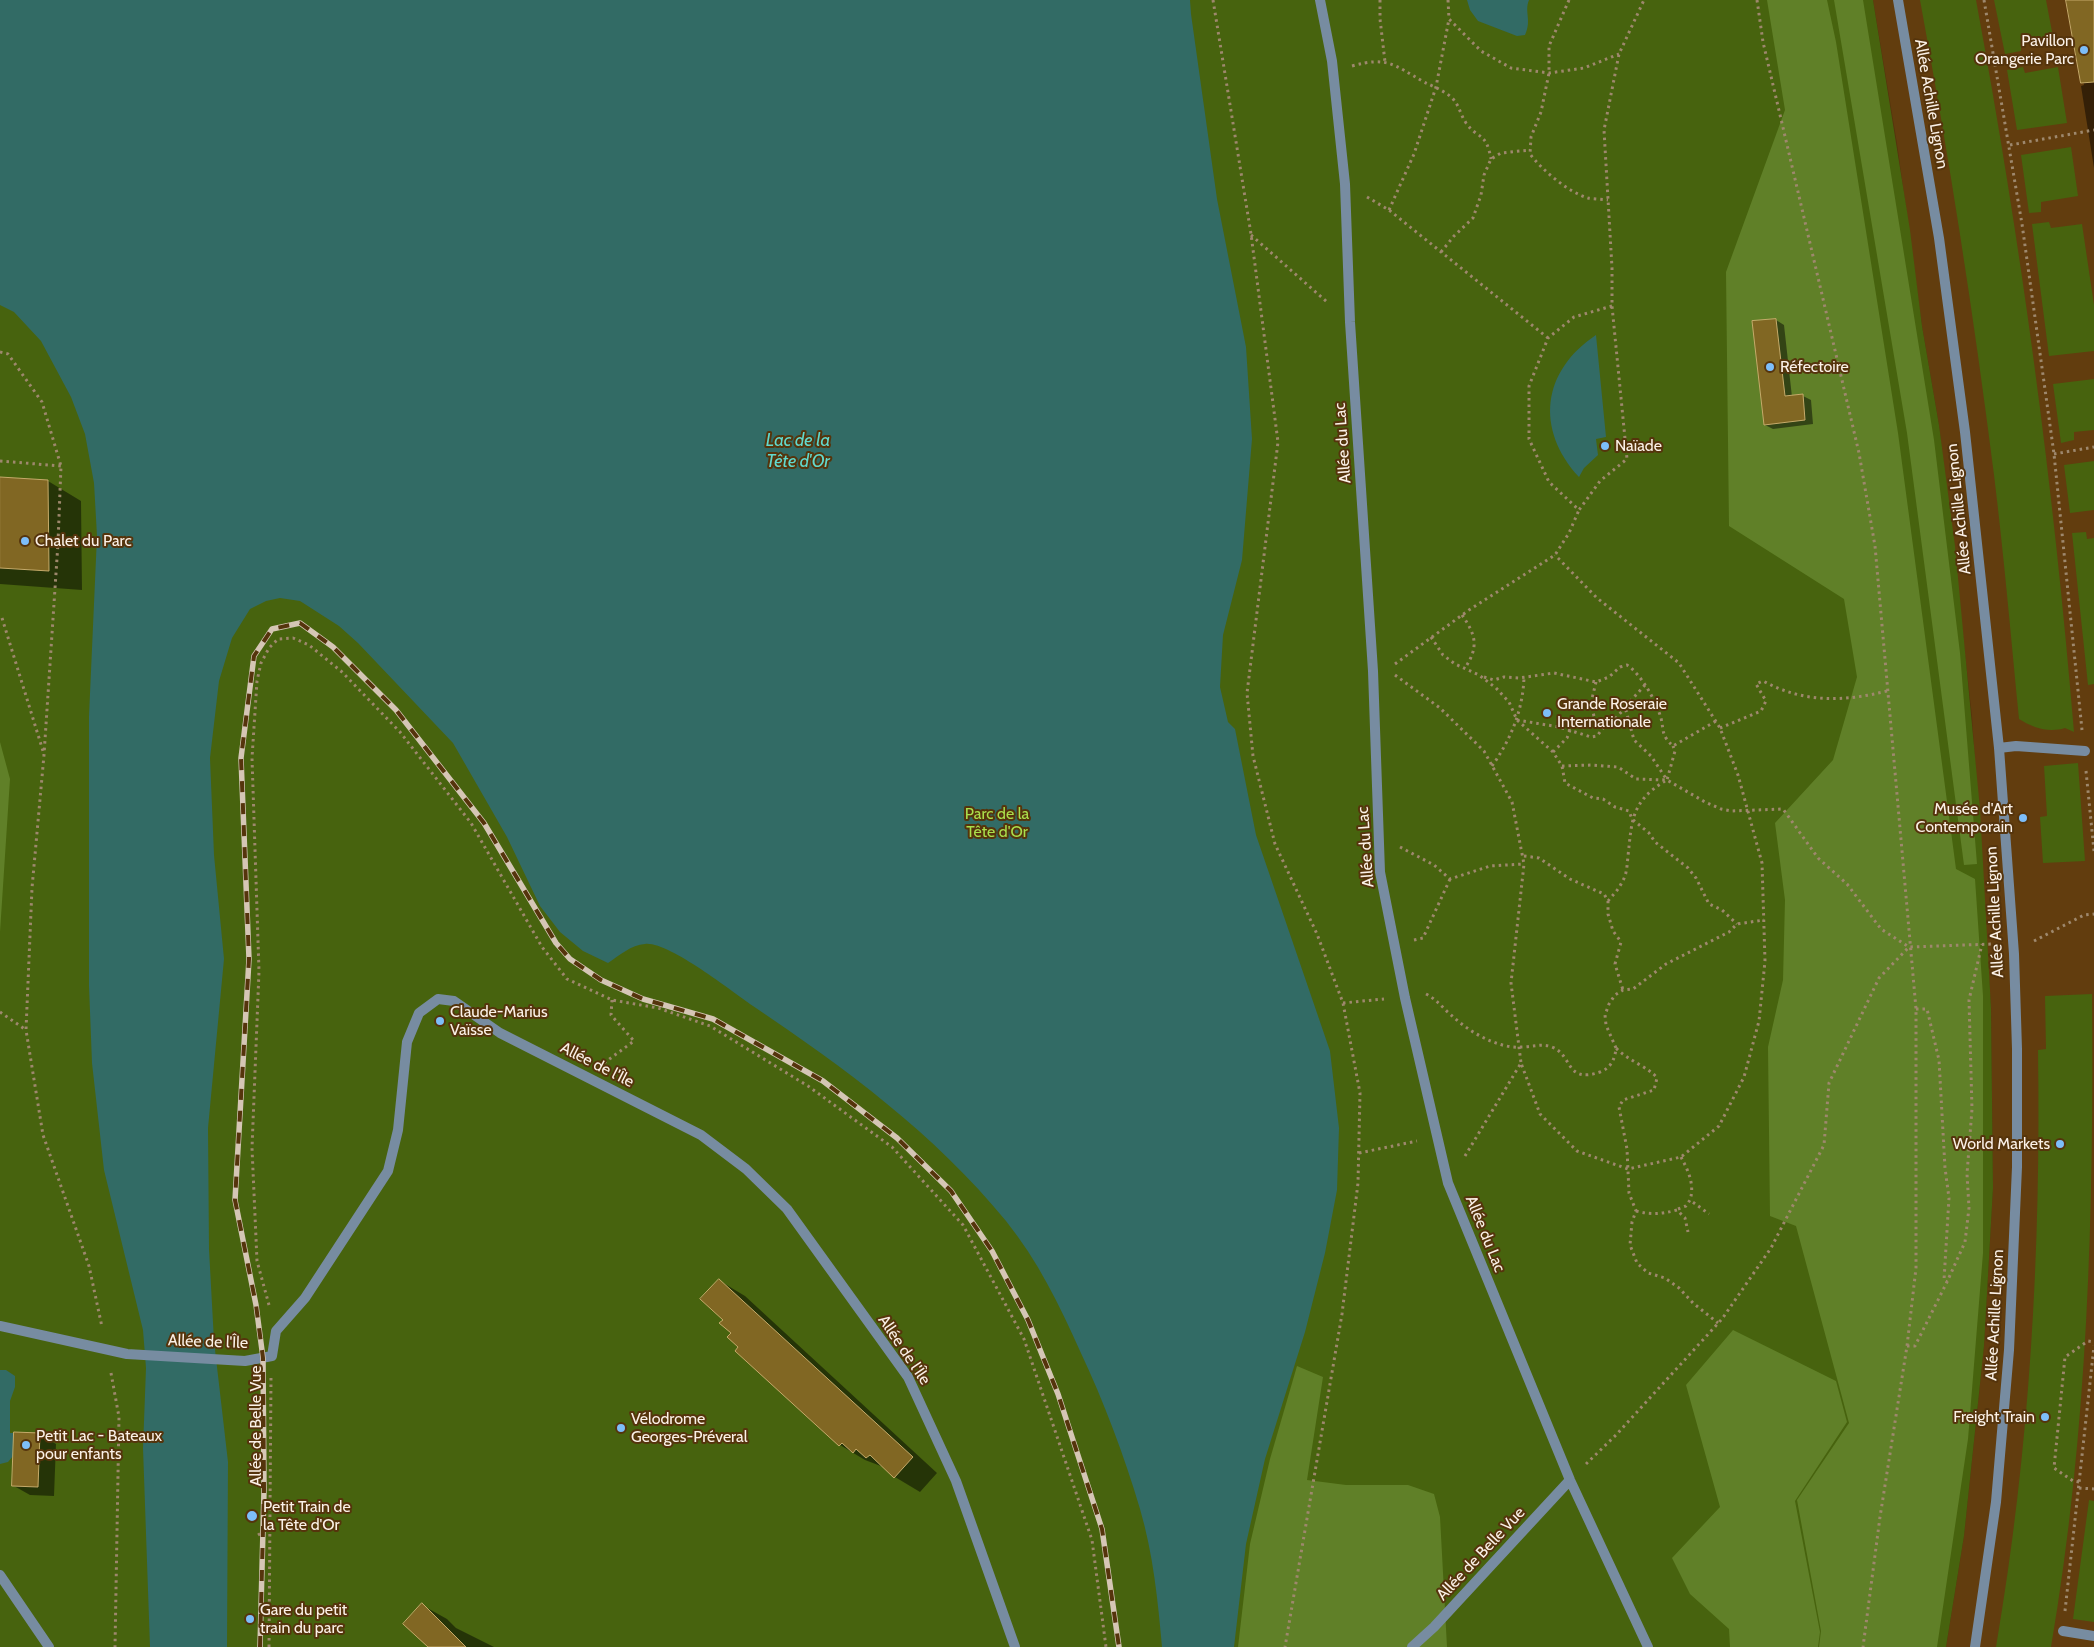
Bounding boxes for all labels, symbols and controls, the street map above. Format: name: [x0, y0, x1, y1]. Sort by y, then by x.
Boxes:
place label: Pavillon Orangerie Parc: [1975, 31, 2074, 69]
street label: Allée Achille Lignon: [1910, 38, 1952, 170]
marker: Pavillon Orangerie Parc: [2078, 44, 2090, 56]
place label: Réfectoire: [1780, 357, 1849, 377]
marker: Réfectoire: [1764, 361, 1776, 373]
street label: Allée du Lac: [1331, 402, 1355, 484]
water label: Lac de la Tête d'Or: [766, 430, 830, 472]
place label: Naïade: [1615, 436, 1662, 456]
marker: Naïade: [1599, 440, 1611, 452]
street label: Allée Achille Lignon: [1943, 443, 1975, 575]
place label: Chalet du Parc: [35, 531, 132, 551]
marker: Chalet du Parc: [19, 535, 31, 547]
place label: Grande Roseraie Internationale: [1557, 694, 1667, 732]
marker: Grande Roseraie Internationale: [1541, 707, 1553, 719]
place label: Musée d'Art Contemporain: [1916, 799, 2013, 837]
park label: Parc de la Tête d'Or: [965, 804, 1029, 842]
street label: Allée du Lac: [1354, 806, 1378, 888]
marker: Musée d'Art Contemporain: [2017, 812, 2029, 824]
street label: Allée Achille Lignon: [1982, 846, 2008, 978]
place label: Claude-Marius Vaïsse: [450, 1002, 548, 1040]
marker: Claude-Marius Vaïsse: [434, 1015, 446, 1027]
street label: Allée de l'Île: [557, 1038, 637, 1092]
place label: World Markets: [1953, 1134, 2050, 1154]
marker: World Markets: [2054, 1138, 2066, 1150]
street label: Allée du Lac: [1461, 1193, 1509, 1275]
street label: Allée Achille Lignon: [1982, 1249, 2008, 1381]
street label: Allée de l'Île: [874, 1311, 934, 1389]
street label: Allée de l'Île: [168, 1331, 248, 1353]
street label: Allée de Belle Vue: [246, 1366, 266, 1486]
place label: Freight Train: [1953, 1407, 2035, 1427]
place label: Vélodrome Georges-Préveral: [631, 1409, 748, 1447]
marker: Freight Train: [2039, 1411, 2051, 1423]
marker: Vélodrome Georges-Préveral: [615, 1422, 627, 1434]
place label: Petit Lac - Bateaux pour enfants: [36, 1426, 162, 1464]
marker: Petit Lac - Bateaux pour enfants: [20, 1439, 32, 1451]
place label: Petit Train de la Tête d'Or: [263, 1497, 351, 1535]
street label: Allée de Belle Vue: [1433, 1503, 1529, 1605]
marker: Petit Train de la Tête d'Or: [245, 1509, 259, 1523]
place label: Gare du petit train du parc: [260, 1600, 347, 1638]
marker: Gare du petit train du parc: [244, 1613, 256, 1625]

